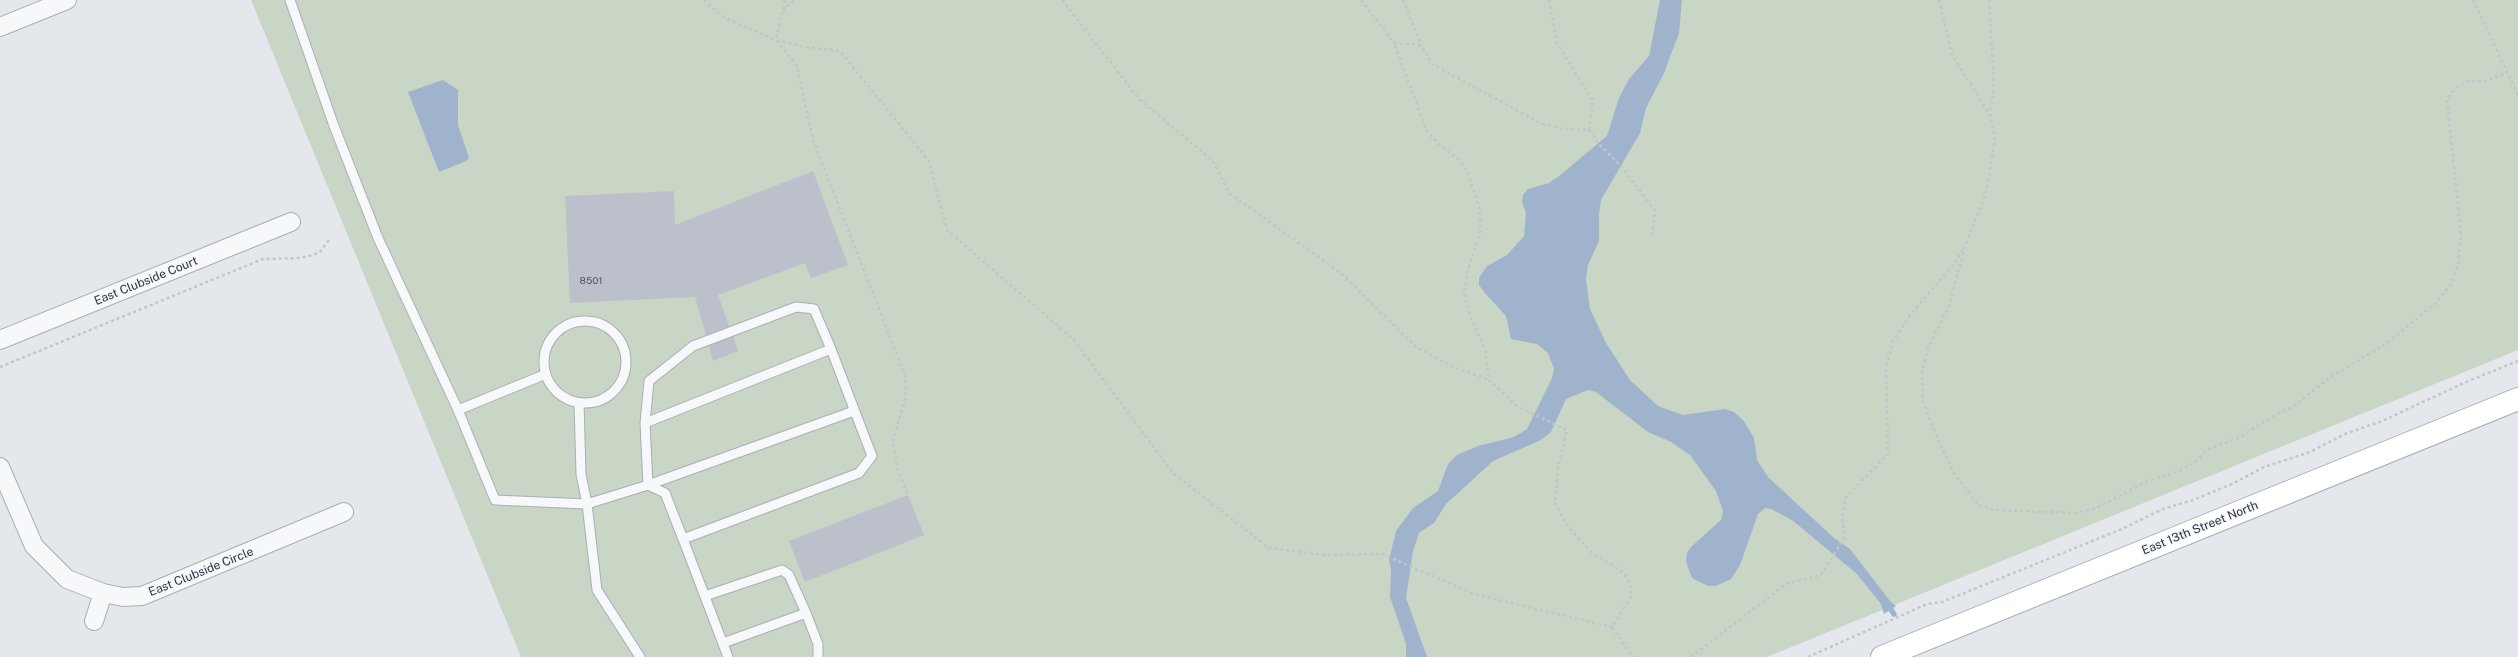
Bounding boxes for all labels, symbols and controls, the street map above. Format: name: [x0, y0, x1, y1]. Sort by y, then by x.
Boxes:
street label: East Clubside Court: [92, 254, 200, 308]
house number: 8501: [579, 275, 603, 287]
street label: East 13th Street North: [2140, 498, 2260, 558]
street label: East Clubside Circle: [147, 544, 255, 600]

